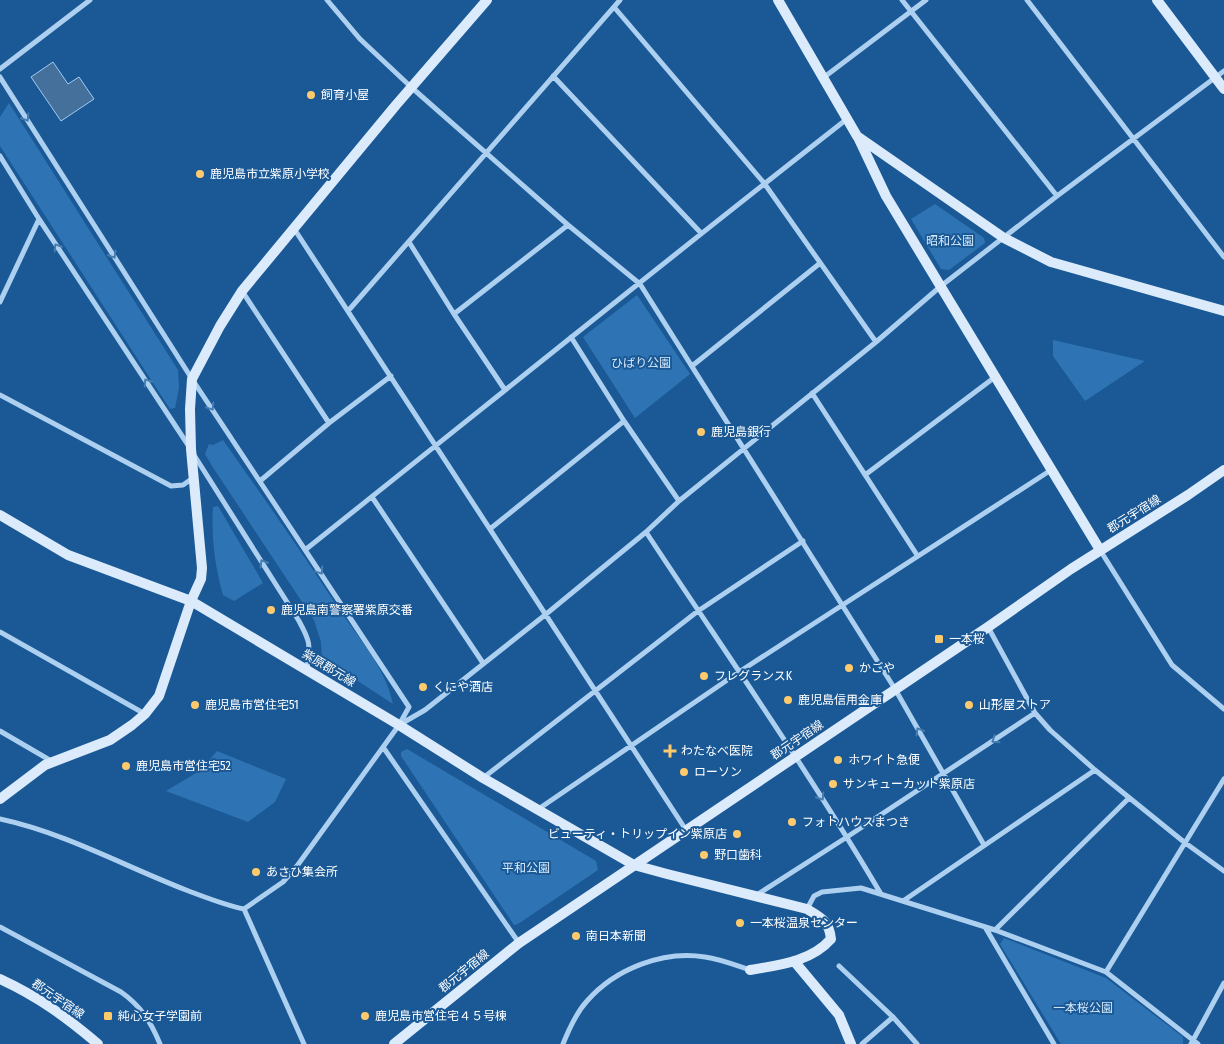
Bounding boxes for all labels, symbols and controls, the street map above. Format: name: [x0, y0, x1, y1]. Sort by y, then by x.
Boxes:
place label: 飼育小屋: [321, 88, 369, 102]
marker: 飼育小屋: [305, 89, 317, 101]
one-way arrow: [20, 113, 29, 122]
place label: 鹿児島市立紫原小学校: [210, 167, 330, 181]
marker: 鹿児島市立紫原小学校: [194, 168, 206, 180]
park label: 昭和公園: [926, 234, 974, 248]
one-way arrow: [54, 243, 64, 252]
one-way arrow: [107, 250, 117, 259]
park label: ひばり公園: [611, 356, 671, 370]
one-way arrow: [143, 379, 153, 388]
one-way arrow: [205, 401, 214, 410]
place label: 鹿児島銀行: [711, 425, 771, 439]
marker: 鹿児島銀行: [695, 426, 707, 438]
street label: 郡元宇宿線: [1105, 492, 1163, 536]
one-way arrow: [260, 560, 269, 569]
one-way arrow: [313, 566, 323, 575]
place label: 鹿児島南警察署紫原交番: [281, 603, 413, 617]
marker: 鹿児島南警察署紫原交番: [265, 604, 277, 616]
place label: 一本桜: [949, 632, 985, 646]
marker: 一本桜: [933, 633, 945, 645]
street label: 紫原郡元線: [300, 647, 358, 689]
place label: かごや: [859, 661, 895, 675]
marker: かごや: [843, 662, 855, 674]
place label: フレグランスK: [714, 669, 793, 683]
marker: フレグランスK: [698, 670, 710, 682]
place label: くにや酒店: [433, 680, 493, 694]
marker: くにや酒店: [417, 681, 429, 693]
place label: 鹿児島信用金庫: [798, 693, 882, 707]
marker: 鹿児島信用金庫: [782, 694, 794, 706]
place label: 鹿児島市営住宅51: [205, 698, 299, 712]
place label: 山形屋ストア: [979, 698, 1051, 712]
marker: 鹿児島市営住宅51: [189, 699, 201, 711]
marker: 山形屋ストア: [963, 699, 975, 711]
street label: 郡元宇宿線: [768, 717, 826, 763]
one-way arrow: [916, 728, 926, 737]
one-way arrow: [991, 733, 1000, 743]
marker: わたなべ医院: [663, 744, 677, 758]
place label: わたなべ医院: [681, 744, 753, 758]
place label: ホワイト急便: [848, 753, 920, 767]
marker: ホワイト急便: [832, 754, 844, 766]
place label: 鹿児島市営住宅52: [136, 759, 231, 773]
marker: 鹿児島市営住宅52: [120, 760, 132, 772]
place label: ローソン: [694, 765, 742, 779]
marker: ローソン: [678, 766, 690, 778]
place label: サンキューカット紫原店: [843, 777, 975, 791]
marker: サンキューカット紫原店: [827, 778, 839, 790]
one-way arrow: [815, 792, 825, 801]
place label: フォトハウスまつき: [802, 815, 910, 829]
marker: フォトハウスまつき: [786, 816, 798, 828]
place label: ビューティ・トリップイン紫原店: [548, 827, 727, 841]
marker: ビューティ・トリップイン紫原店: [731, 828, 743, 840]
place label: 野口歯科: [714, 848, 762, 862]
marker: 野口歯科: [698, 849, 710, 861]
park label: 平和公園: [502, 861, 550, 875]
place label: あさひ集会所: [266, 865, 338, 879]
marker: あさひ集会所: [250, 866, 262, 878]
place label: 一本桜温泉センター: [750, 916, 858, 930]
marker: 一本桜温泉センター: [734, 917, 746, 929]
place label: 南日本新聞: [586, 929, 646, 943]
marker: 南日本新聞: [570, 930, 582, 942]
street label: 郡元宇宿線: [436, 947, 492, 995]
street label: 郡元宇宿線: [29, 976, 87, 1022]
park label: 一本桜公園: [1053, 1001, 1113, 1015]
place label: 純心女子学園前: [118, 1009, 202, 1023]
place label: 鹿児島市営住宅４５号棟: [375, 1009, 507, 1023]
marker: 純心女子学園前: [102, 1010, 114, 1022]
marker: 鹿児島市営住宅４５号棟: [359, 1010, 371, 1022]

